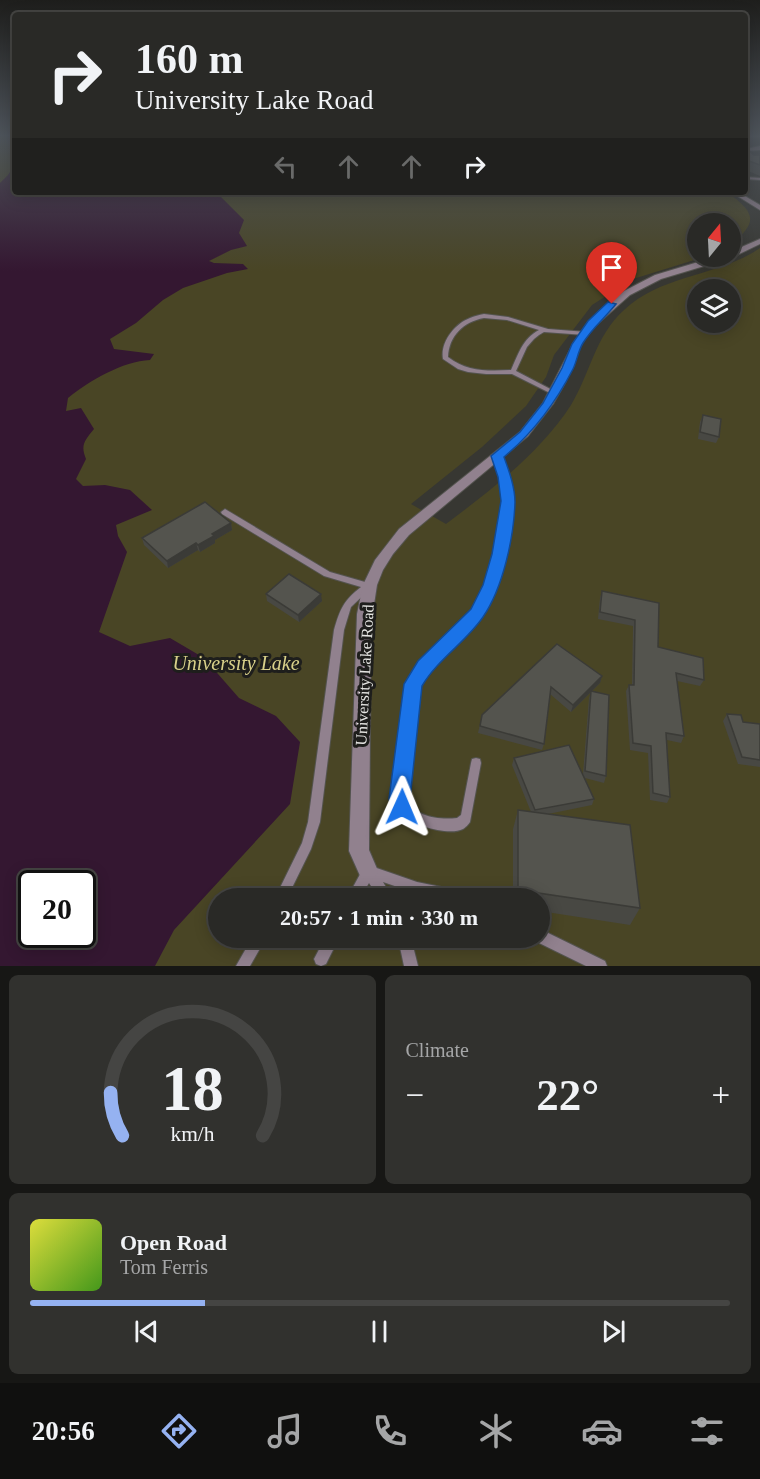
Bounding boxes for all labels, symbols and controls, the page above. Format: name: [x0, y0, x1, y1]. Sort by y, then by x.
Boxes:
icon: right: [36, 36, 114, 114]
text: 160 m: [135, 36, 244, 82]
text: University Lake Road: [135, 85, 373, 115]
icon: left: [269, 150, 302, 183]
icon: ahead: [332, 150, 365, 183]
icon: ahead: [395, 150, 428, 183]
icon: right: [458, 150, 491, 183]
north arrow: [687, 213, 741, 267]
map controls: [687, 213, 741, 333]
pin: [586, 242, 637, 304]
icon: arrive: [595, 251, 628, 284]
button: layers: [687, 279, 741, 333]
street label: University Lake Road: [352, 604, 378, 746]
park label: University Lake: [172, 652, 300, 675]
position arrow: [370, 775, 434, 839]
speed limit sign: 20: [18, 870, 96, 948]
text: 20:57 · 1 min · 330 m: [280, 905, 478, 930]
text: Climate: [406, 1039, 469, 1061]
text: 18: [161, 1054, 223, 1123]
text: 22°: [536, 1070, 599, 1120]
text: −: [406, 1077, 424, 1113]
text: +: [711, 1077, 730, 1113]
text: km/h: [170, 1123, 215, 1147]
text: Open Road: [120, 1230, 227, 1255]
text: Tom Ferris: [120, 1256, 208, 1278]
icon: previous: [130, 1315, 163, 1348]
icon: pause: [363, 1315, 396, 1348]
icon: next: [597, 1315, 630, 1348]
icon: directions: [158, 1410, 200, 1452]
icon: music: [264, 1410, 306, 1452]
icon: phone: [369, 1410, 411, 1452]
icon: climate: [475, 1410, 517, 1452]
icon: car: [581, 1410, 623, 1452]
icon: filters: [686, 1410, 728, 1452]
text: 20:56: [32, 1416, 95, 1446]

